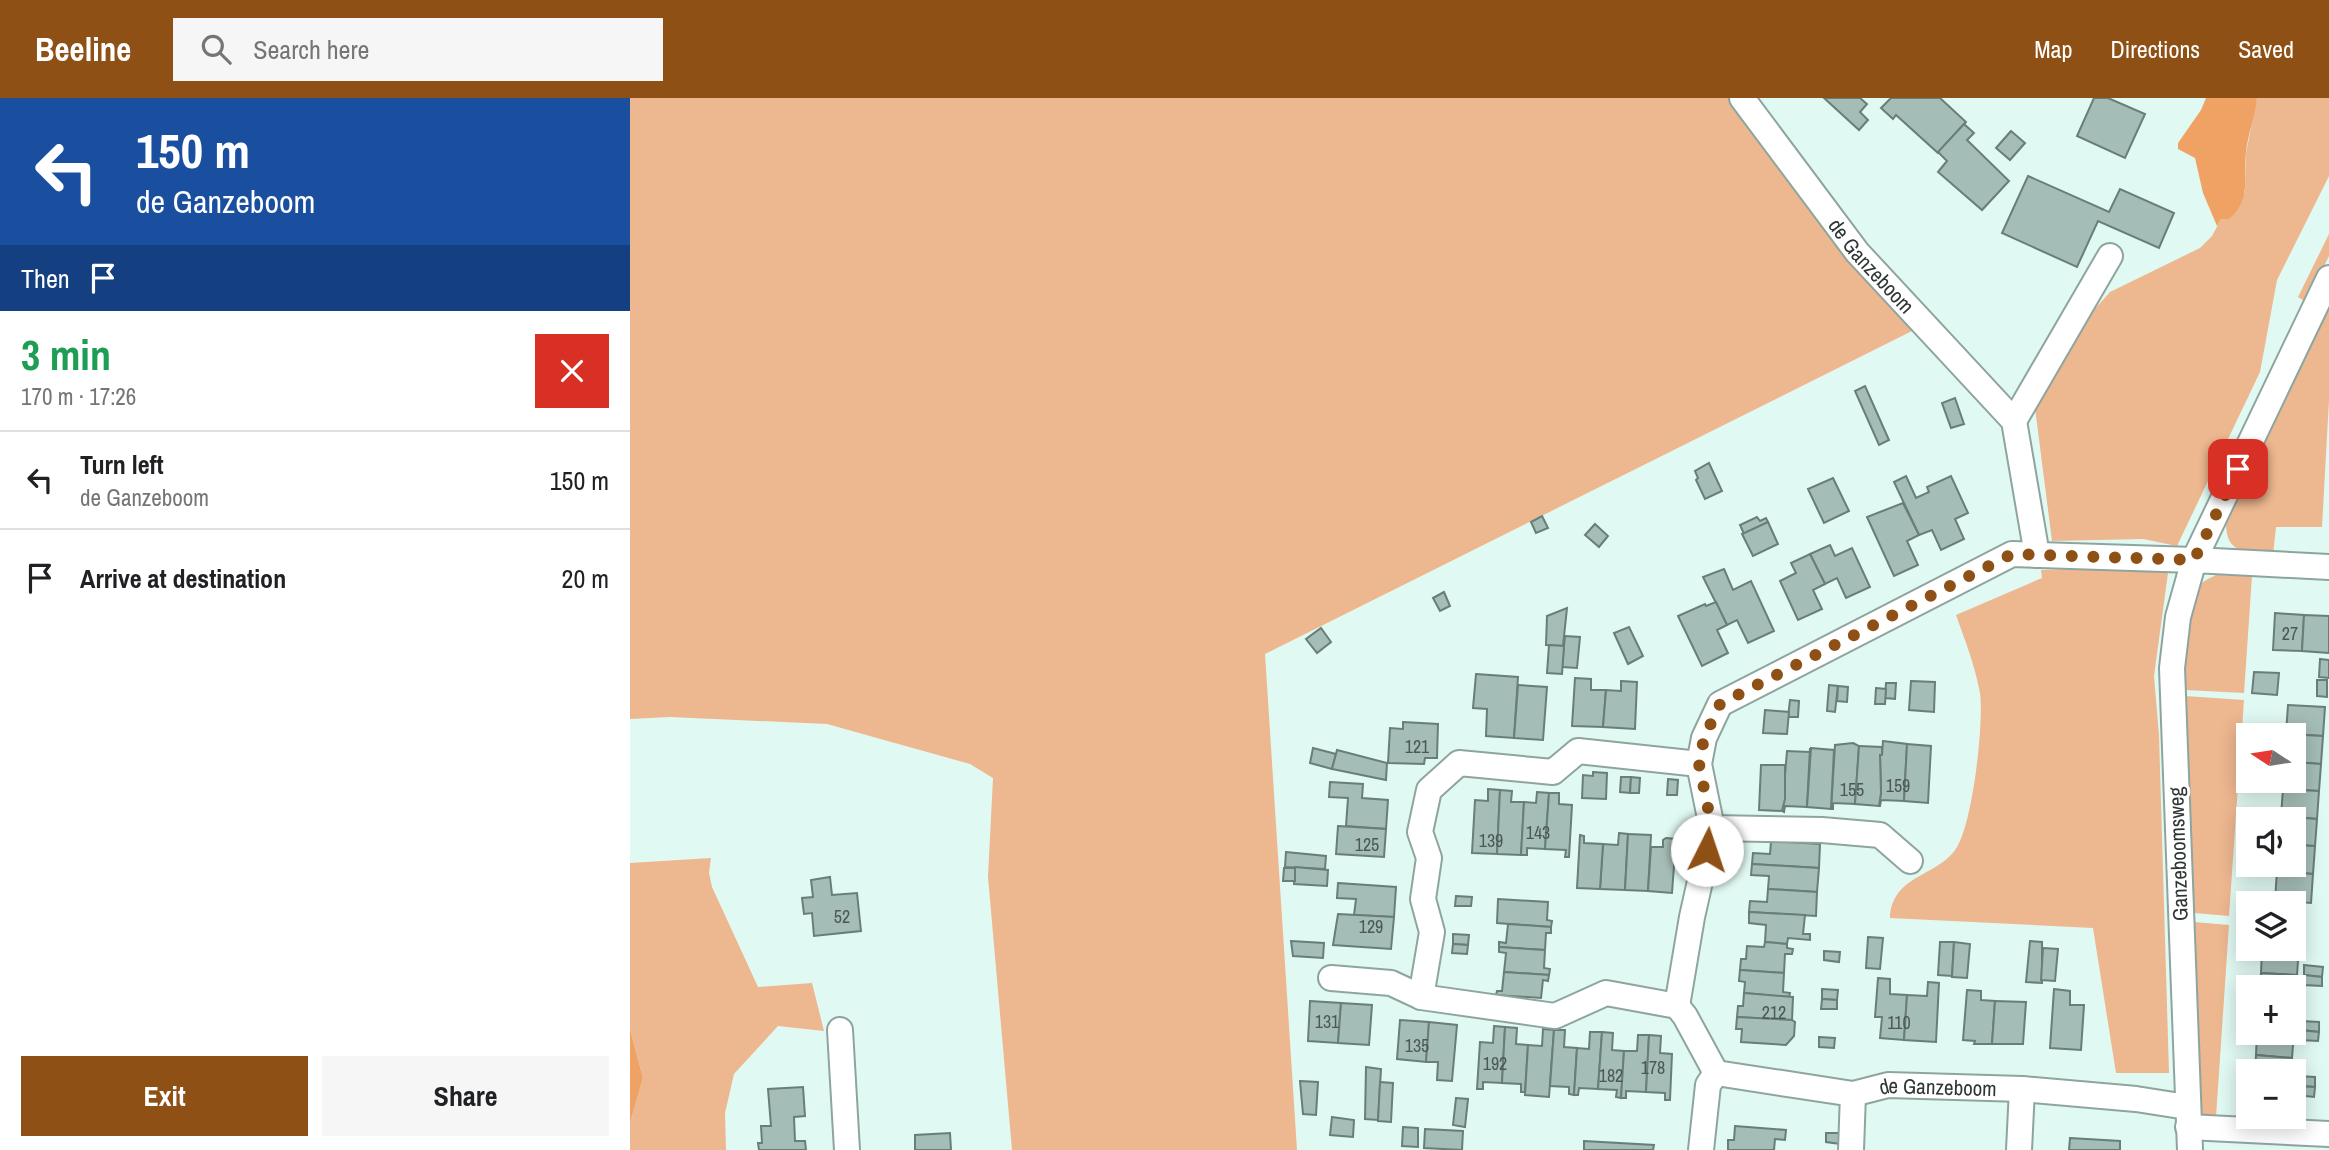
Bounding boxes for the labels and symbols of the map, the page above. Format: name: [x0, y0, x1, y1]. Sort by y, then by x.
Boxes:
street label: de Ganzeboom: [1822, 212, 1921, 320]
pin: [2208, 439, 2268, 499]
house number: 27: [2282, 621, 2298, 646]
north arrow: [2236, 723, 2306, 793]
house number: 121: [1405, 734, 1430, 759]
house number: 159: [1886, 773, 1910, 798]
house number: 155: [1840, 777, 1864, 802]
street label: Ganzeboomsweg: [2161, 786, 2195, 921]
position arrow: [1670, 813, 1744, 887]
house number: 143: [1526, 820, 1550, 845]
house number: 139: [1479, 828, 1503, 853]
house number: 125: [1355, 832, 1379, 857]
house number: 52: [834, 904, 850, 929]
house number: 129: [1359, 914, 1383, 939]
house number: 212: [1762, 1000, 1786, 1025]
house number: 131: [1315, 1009, 1340, 1034]
house number: 110: [1887, 1010, 1911, 1035]
house number: 135: [1405, 1033, 1429, 1058]
house number: 192: [1483, 1051, 1507, 1076]
house number: 178: [1641, 1055, 1665, 1080]
house number: 182: [1599, 1063, 1623, 1088]
street label: de Ganzeboom: [1876, 1071, 1997, 1103]

